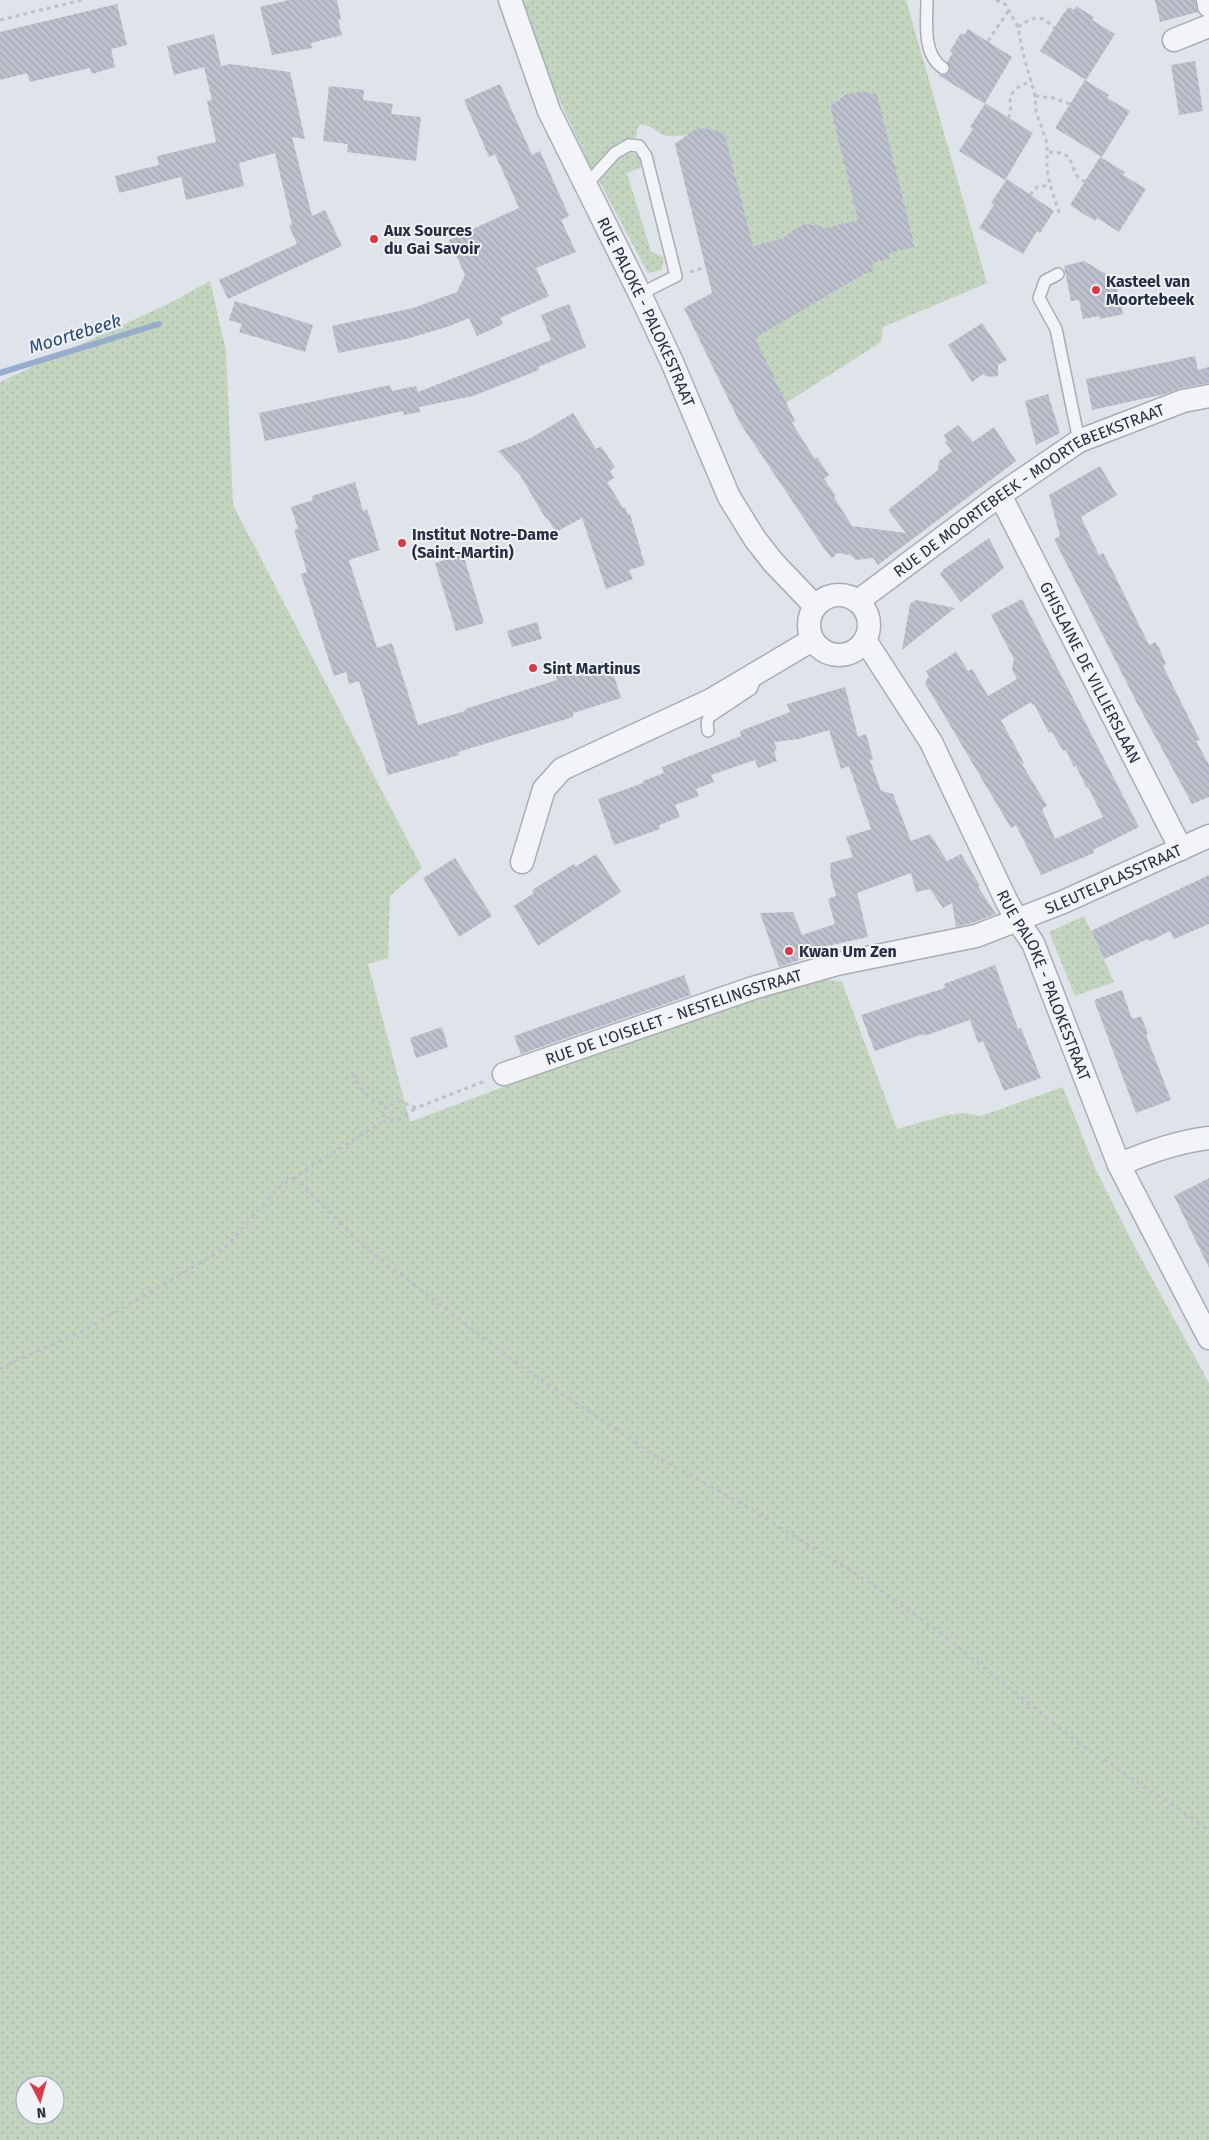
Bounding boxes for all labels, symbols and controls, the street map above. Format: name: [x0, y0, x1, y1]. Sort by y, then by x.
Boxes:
street label: RUE PALOKE - PALOKESTRAAT: [594, 214, 700, 410]
place label: Aux Sources du Gai Savoir: [383, 221, 481, 258]
marker: Aux Sources du Gai Savoir: [368, 233, 380, 245]
place label: Kasteel van Moortebeek: [1106, 272, 1195, 309]
marker: Kasteel van Moortebeek: [1090, 284, 1102, 296]
water label: Moortebeek: [26, 309, 124, 359]
street label: RUE DE MOORTEBEEK - MOORTEBEEKSTRAAT: [890, 399, 1168, 581]
place label: Institut Notre-Dame (Saint-Martin): [412, 525, 559, 562]
marker: Institut Notre-Dame (Saint-Martin): [396, 537, 408, 549]
street label: GHISLAINE DE VILLIERSLAAN: [1036, 578, 1145, 766]
place label: Sint Martinus: [543, 659, 641, 678]
marker: Sint Martinus: [527, 662, 539, 674]
street label: SLEUTELPLASSTRAAT: [1042, 840, 1185, 918]
street label: RUE PALOKE - PALOKESTRAAT: [993, 887, 1095, 1084]
place label: Kwan Um Zen: [799, 942, 897, 961]
marker: Kwan Um Zen: [783, 945, 795, 957]
street label: RUE DE L'OISELET - NESTELINGSTRAAT: [543, 965, 805, 1069]
north arrow: [15, 2075, 65, 2125]
text: N: [36, 2103, 47, 2121]

